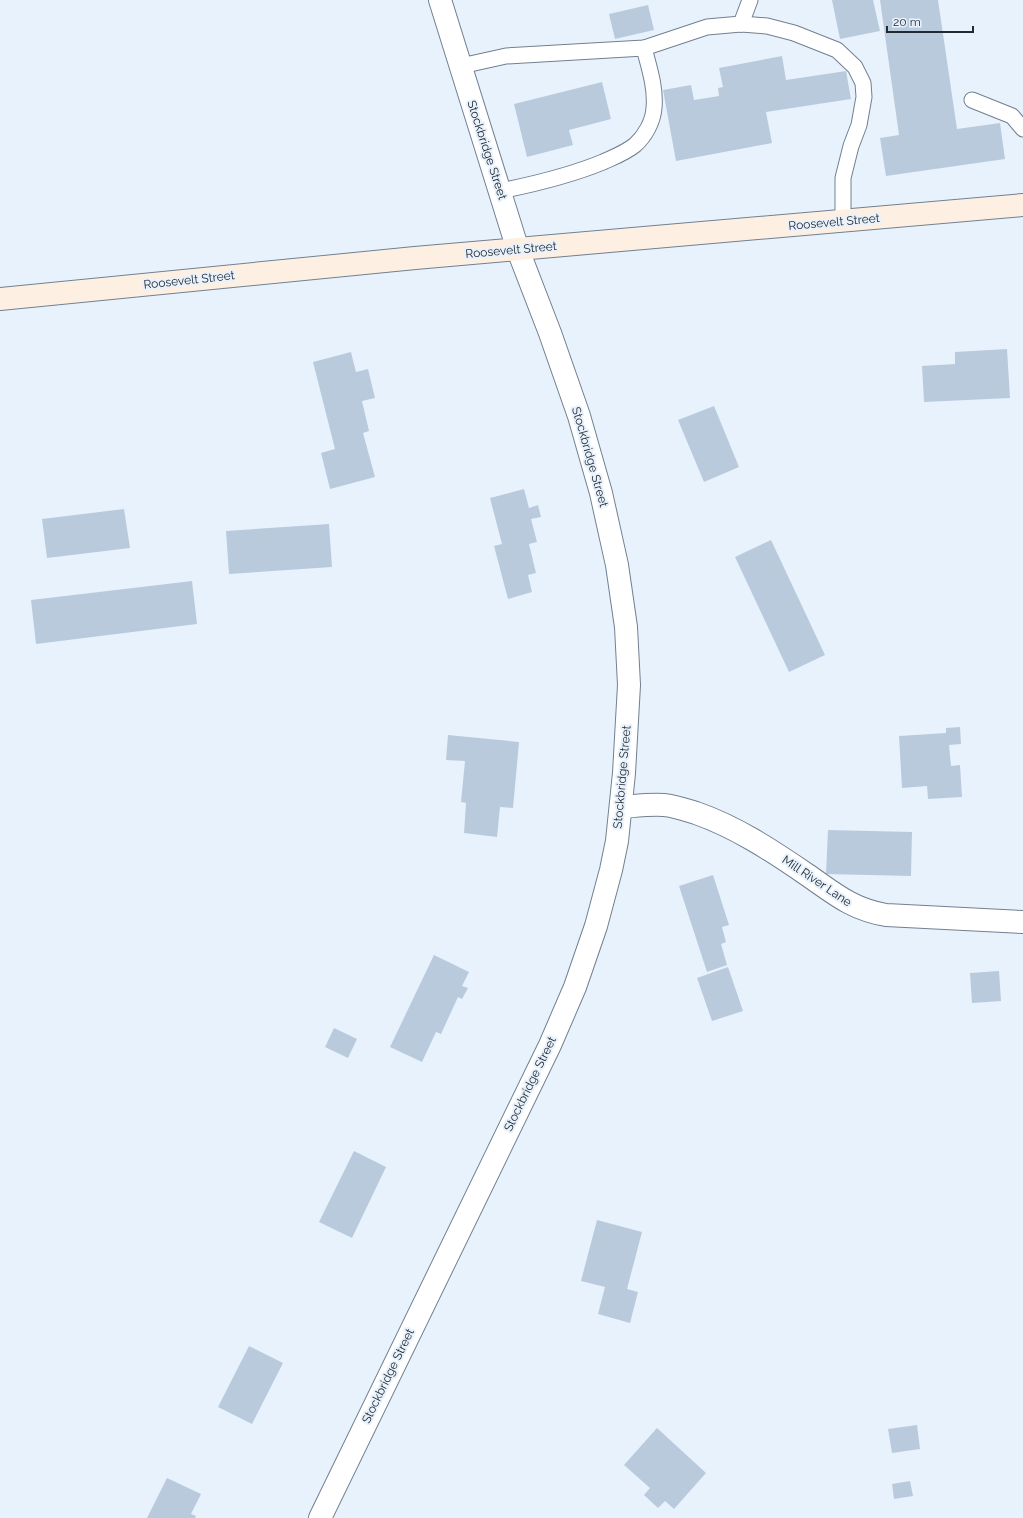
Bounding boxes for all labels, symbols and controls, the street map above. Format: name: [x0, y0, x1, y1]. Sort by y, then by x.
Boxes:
scale bar: [887, 8, 973, 34]
text: 20 m: [893, 15, 921, 29]
street label: Stockbridge Street: [464, 99, 510, 201]
street label: Roosevelt Street: [788, 211, 880, 233]
street label: Roosevelt Street: [465, 239, 557, 261]
street label: Roosevelt Street: [143, 268, 235, 292]
street label: Stockbridge Street: [569, 405, 611, 509]
street label: Stockbridge Street: [611, 725, 633, 829]
street label: Mill River Lane: [780, 853, 854, 909]
street label: Stockbridge Street: [501, 1034, 559, 1134]
street label: Stockbridge Street: [359, 1326, 417, 1426]

